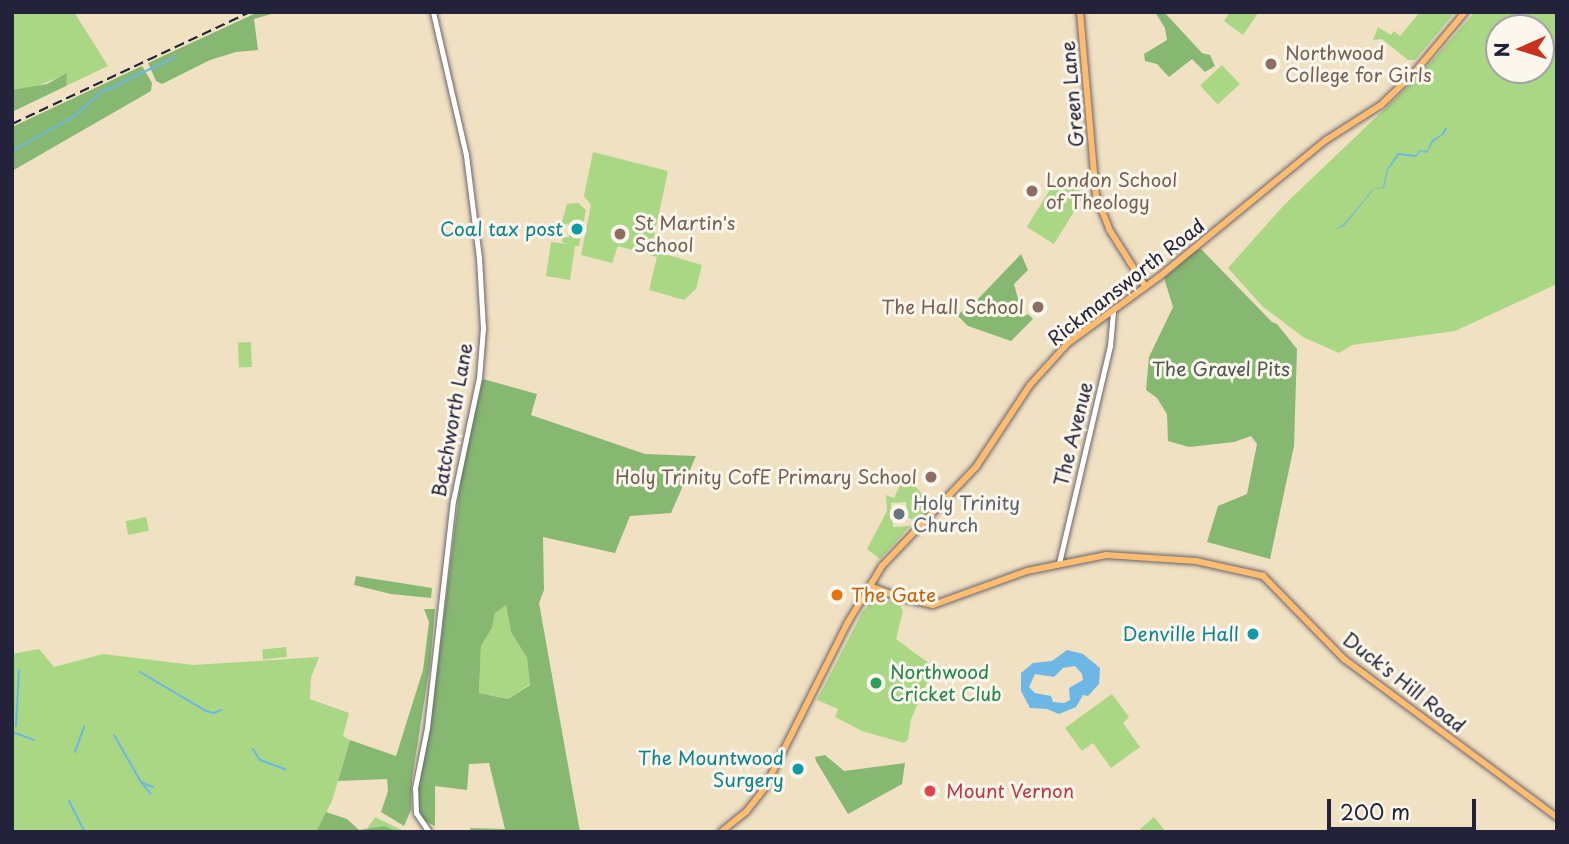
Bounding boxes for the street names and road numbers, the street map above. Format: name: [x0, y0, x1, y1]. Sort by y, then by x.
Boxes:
street label: Green Lane: [1056, 39, 1088, 149]
street label: Rickmansworth Road: [1043, 214, 1209, 350]
street label: Batchworth Lane: [427, 341, 477, 499]
street label: The Avenue: [1049, 380, 1097, 488]
street label: Duck's Hill Road: [1338, 627, 1470, 737]

